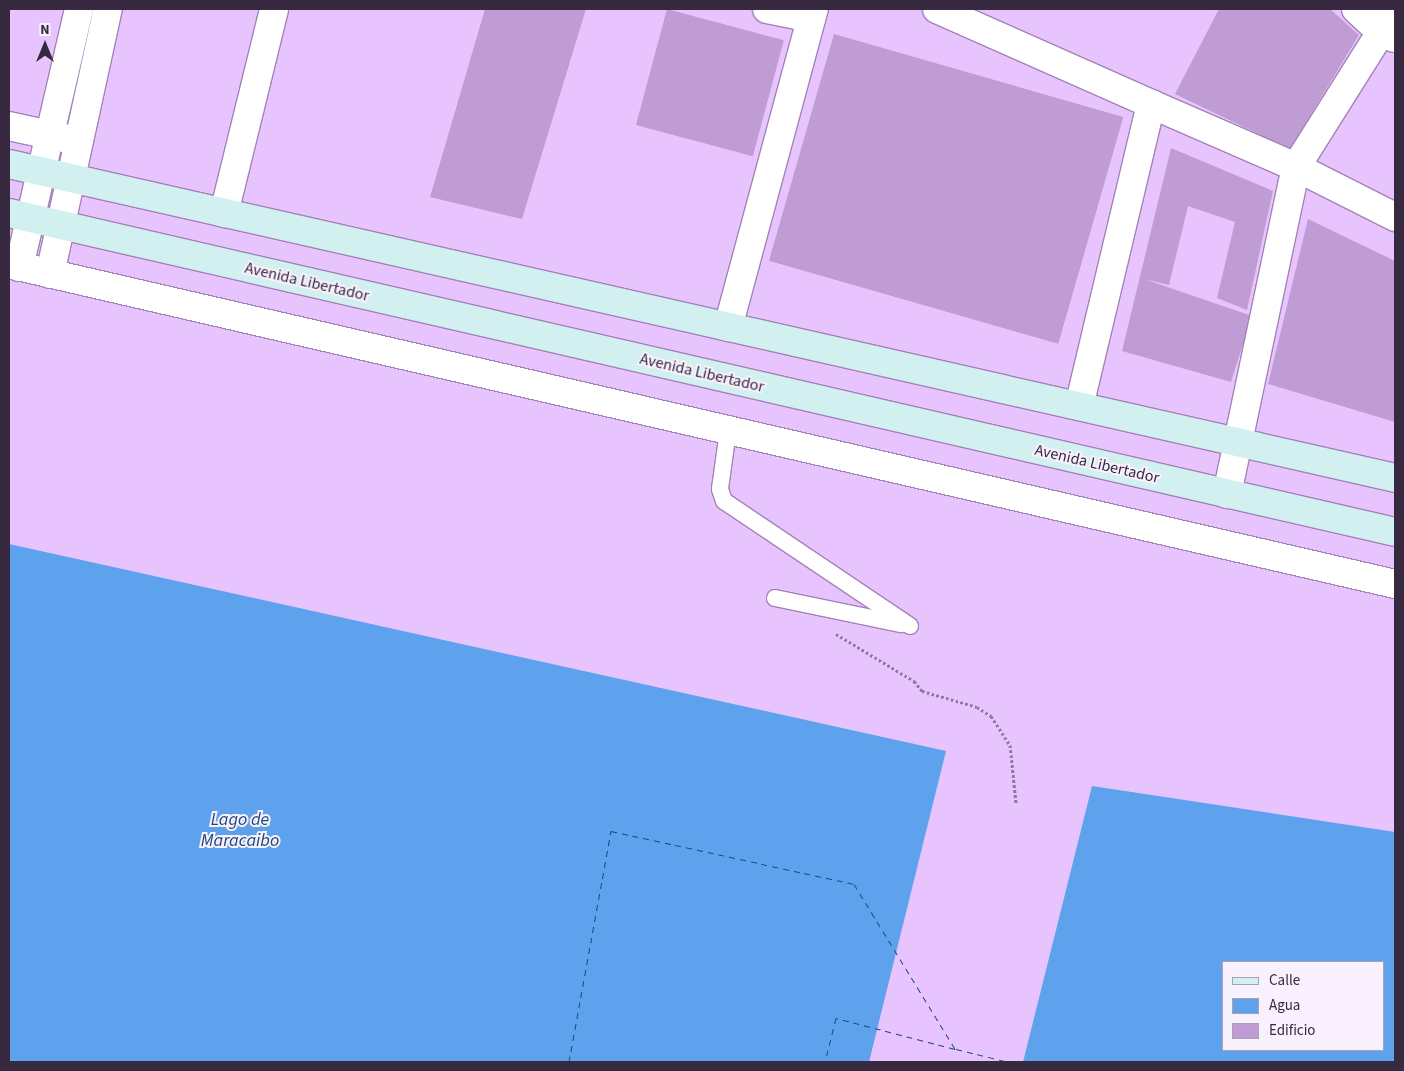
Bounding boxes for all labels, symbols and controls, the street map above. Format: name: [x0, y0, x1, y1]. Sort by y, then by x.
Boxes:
north arrow: [20, 20, 70, 70]
text: N: [40, 20, 50, 40]
street label: Avenida Libertador: [243, 258, 371, 306]
street label: Avenida Libertador: [638, 349, 766, 397]
street label: Avenida Libertador: [1033, 440, 1161, 488]
water label: Lago de Maracaibo: [201, 810, 279, 852]
legend: [1222, 961, 1384, 1051]
text: Calle: [1269, 970, 1300, 991]
text: Agua: [1269, 995, 1300, 1016]
text: Edificio: [1269, 1020, 1316, 1041]

